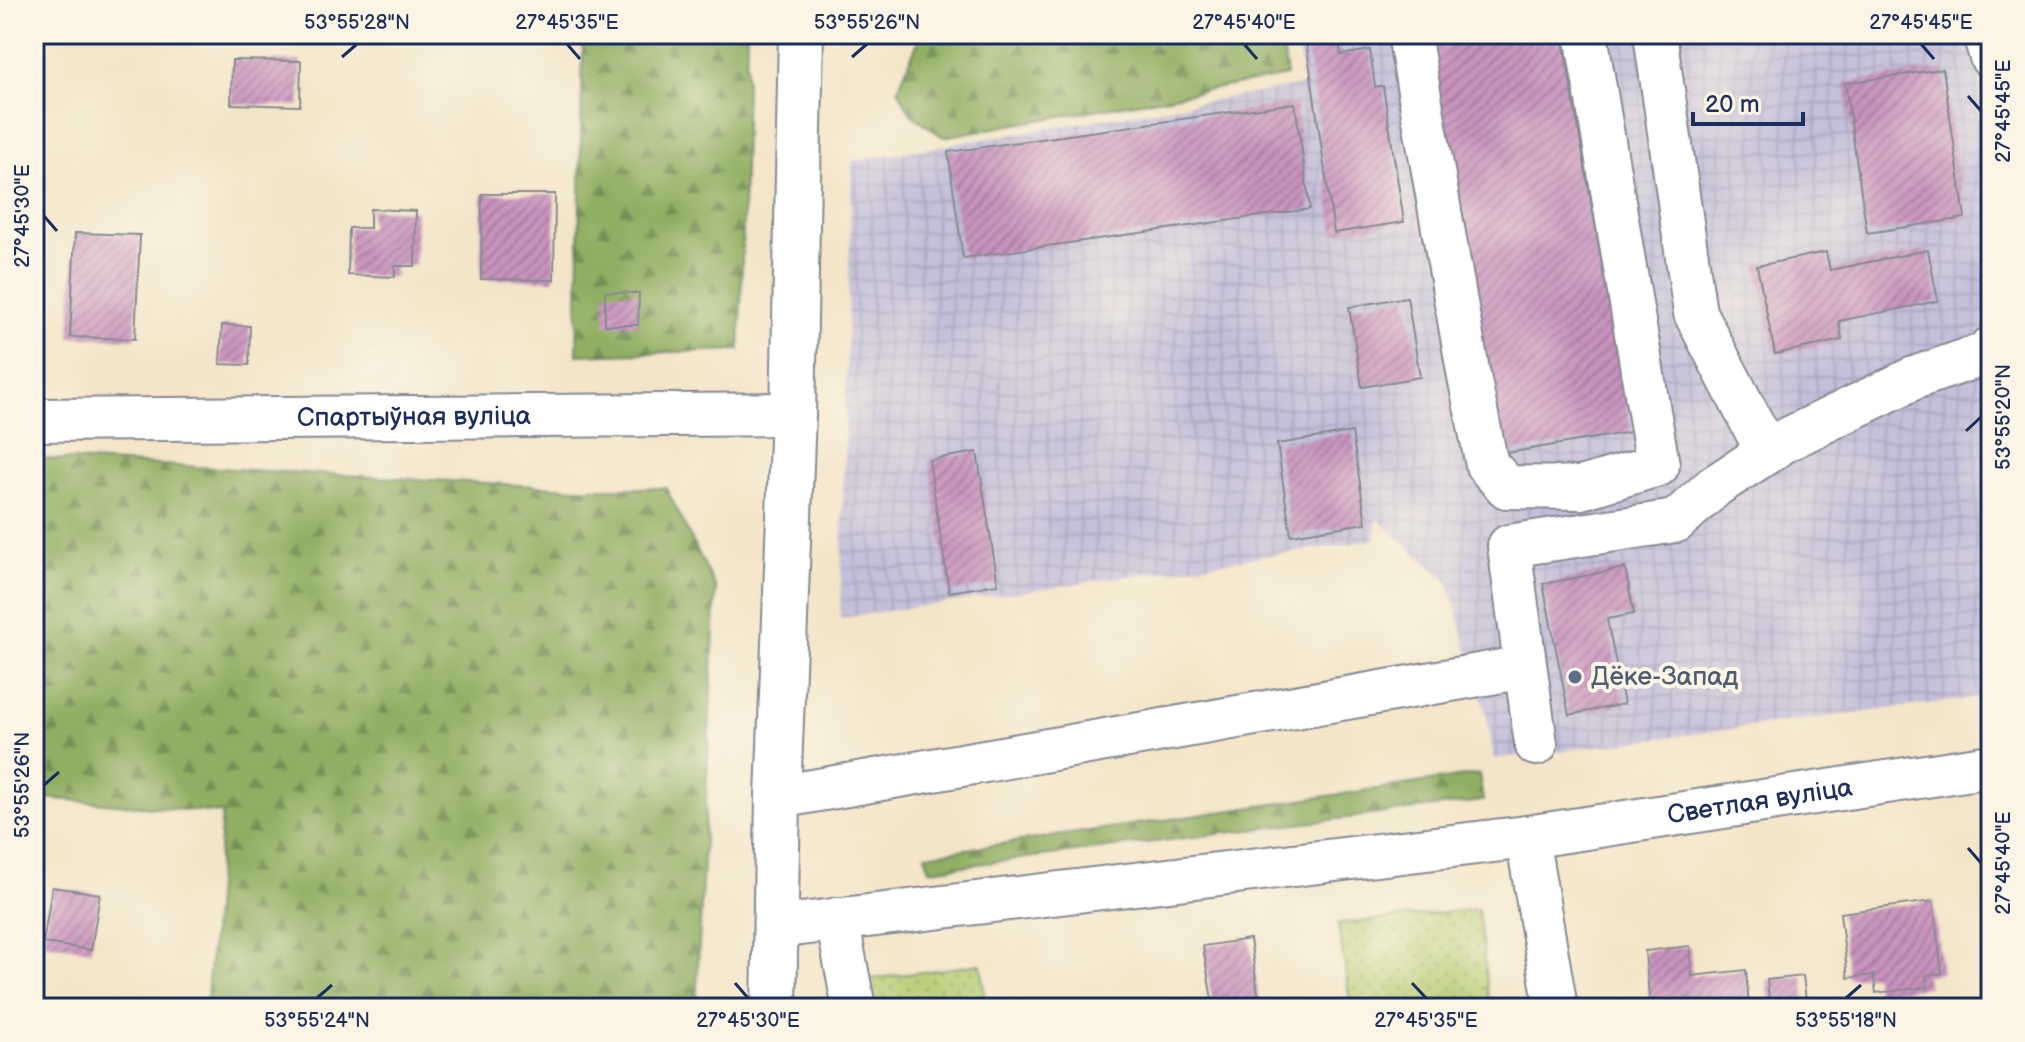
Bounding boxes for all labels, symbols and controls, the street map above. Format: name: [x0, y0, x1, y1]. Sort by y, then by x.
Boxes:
text: 53°55'28"N: [304, 11, 410, 35]
text: 27°45'35"E: [515, 11, 619, 35]
text: 53°55'26"N: [814, 11, 920, 35]
text: 27°45'40"E: [1192, 11, 1296, 35]
text: 27°45'45"E: [1869, 11, 1973, 35]
text: 27°45'45"E: [1992, 59, 2016, 163]
scale bar: [1693, 76, 1803, 126]
text: 20 m: [1705, 90, 1760, 119]
text: 27°45'30"E: [11, 164, 35, 268]
text: 53°55'20"N: [1992, 364, 2016, 470]
street label: Спартыўная вуліца: [297, 401, 531, 433]
place label: Дёке-Запад: [1591, 662, 1739, 693]
marker: Дёке-Запад: [1566, 668, 1584, 686]
text: 53°55'26"N: [11, 732, 35, 838]
street label: Светлая вуліца: [1665, 772, 1855, 831]
text: 27°45'40"E: [1992, 811, 2016, 915]
text: 53°55'24"N: [264, 1009, 370, 1033]
text: 27°45'30"E: [696, 1009, 800, 1033]
text: 27°45'35"E: [1374, 1009, 1478, 1033]
text: 53°55'18"N: [1795, 1009, 1897, 1033]

